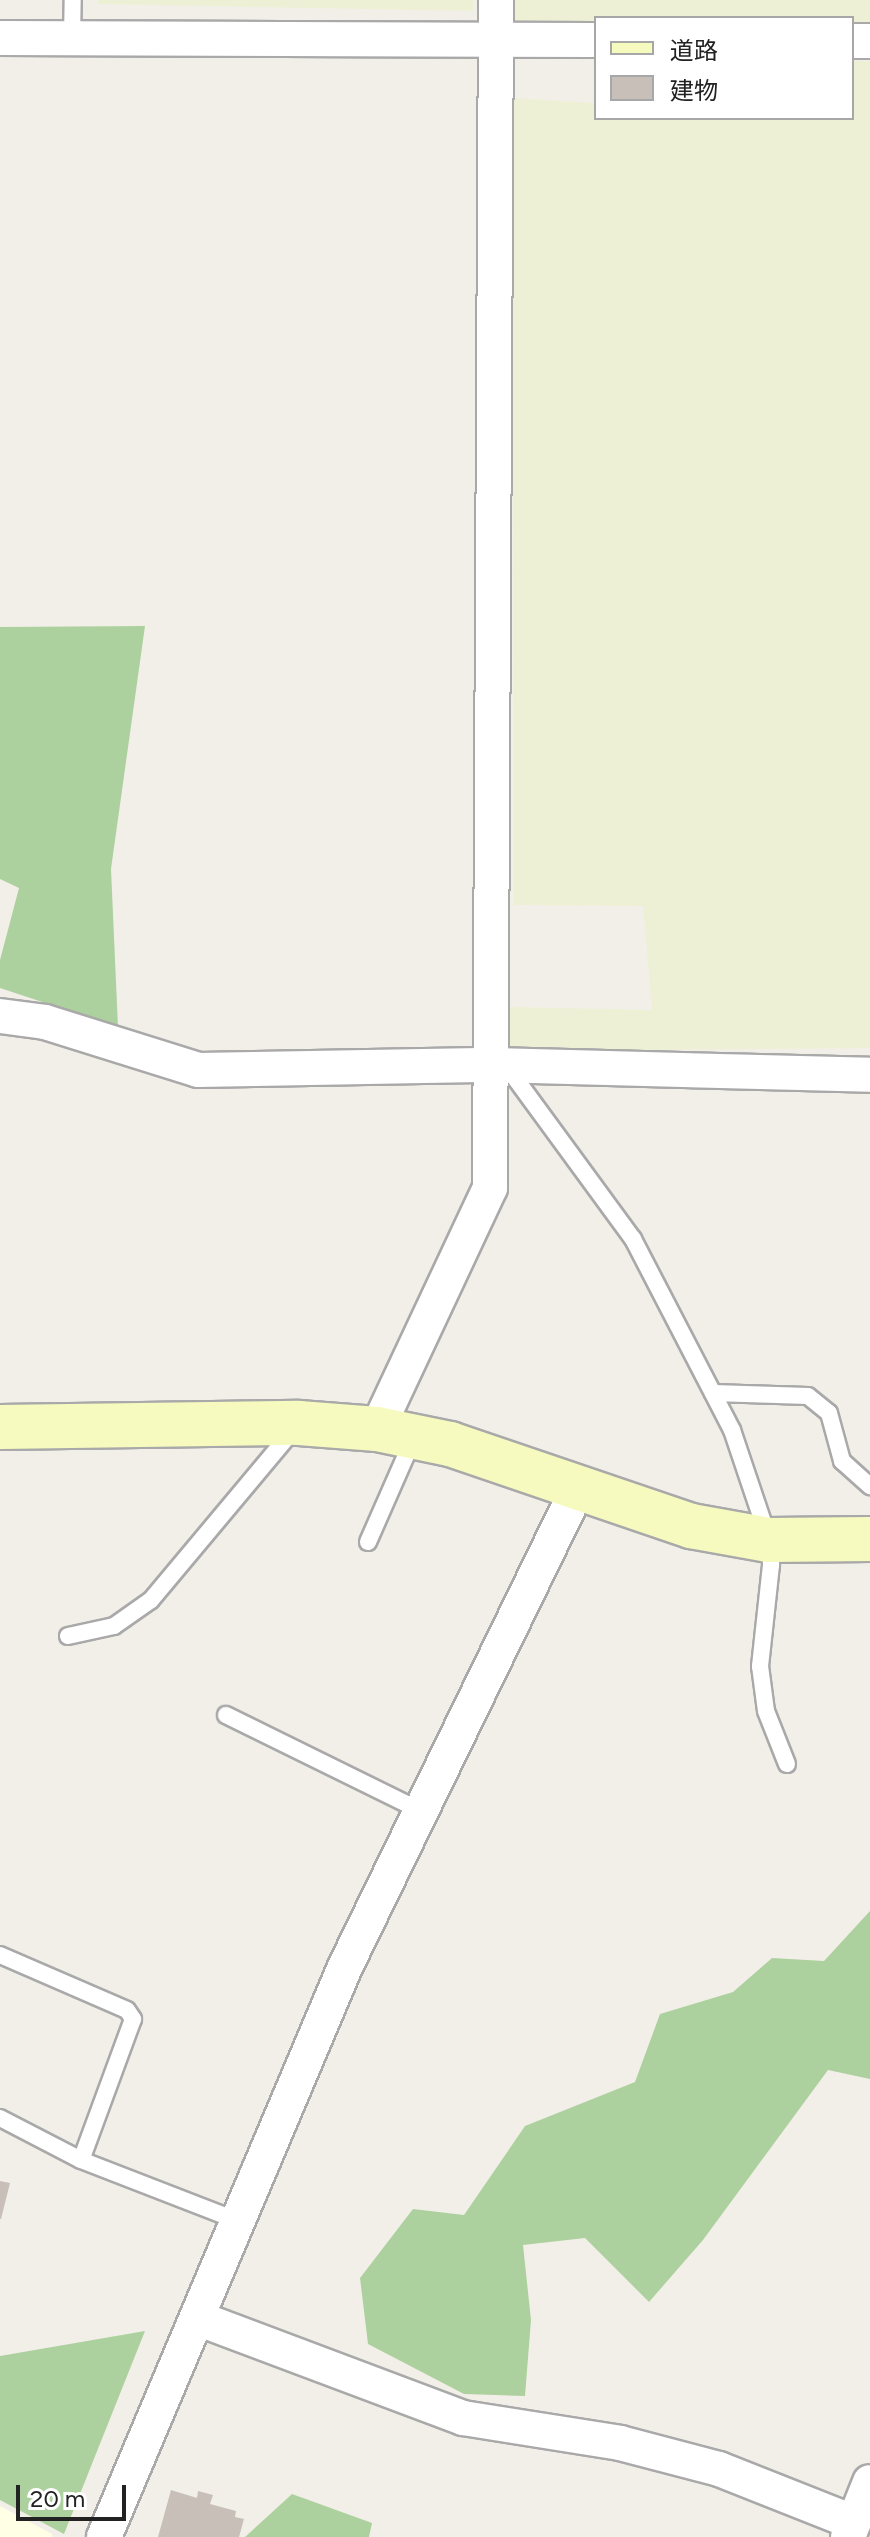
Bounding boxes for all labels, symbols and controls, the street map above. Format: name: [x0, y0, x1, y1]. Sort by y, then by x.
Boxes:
legend: [594, 16, 854, 120]
text: 道路: [670, 36, 718, 65]
text: 建物: [670, 76, 718, 105]
scale bar: [20, 2469, 130, 2519]
text: 20 m: [30, 2484, 85, 2513]

